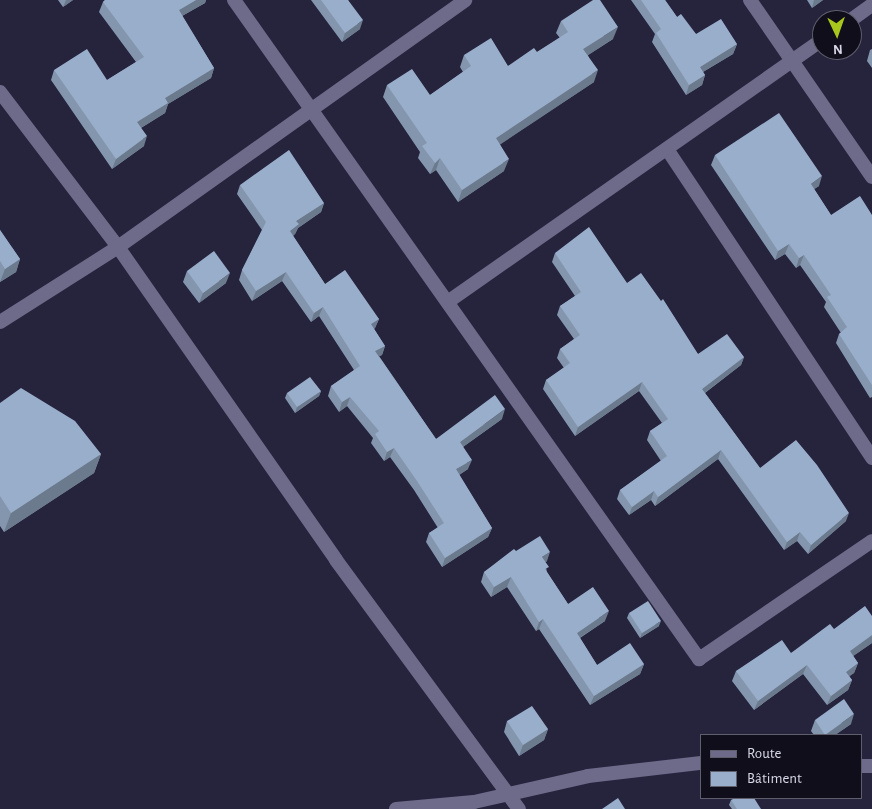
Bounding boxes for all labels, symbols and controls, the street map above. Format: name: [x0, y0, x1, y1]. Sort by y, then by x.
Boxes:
north arrow: [812, 10, 862, 60]
text: N: [833, 42, 843, 56]
legend: [700, 734, 862, 799]
text: Route: [747, 746, 781, 761]
text: Bâtiment: [747, 771, 802, 786]

